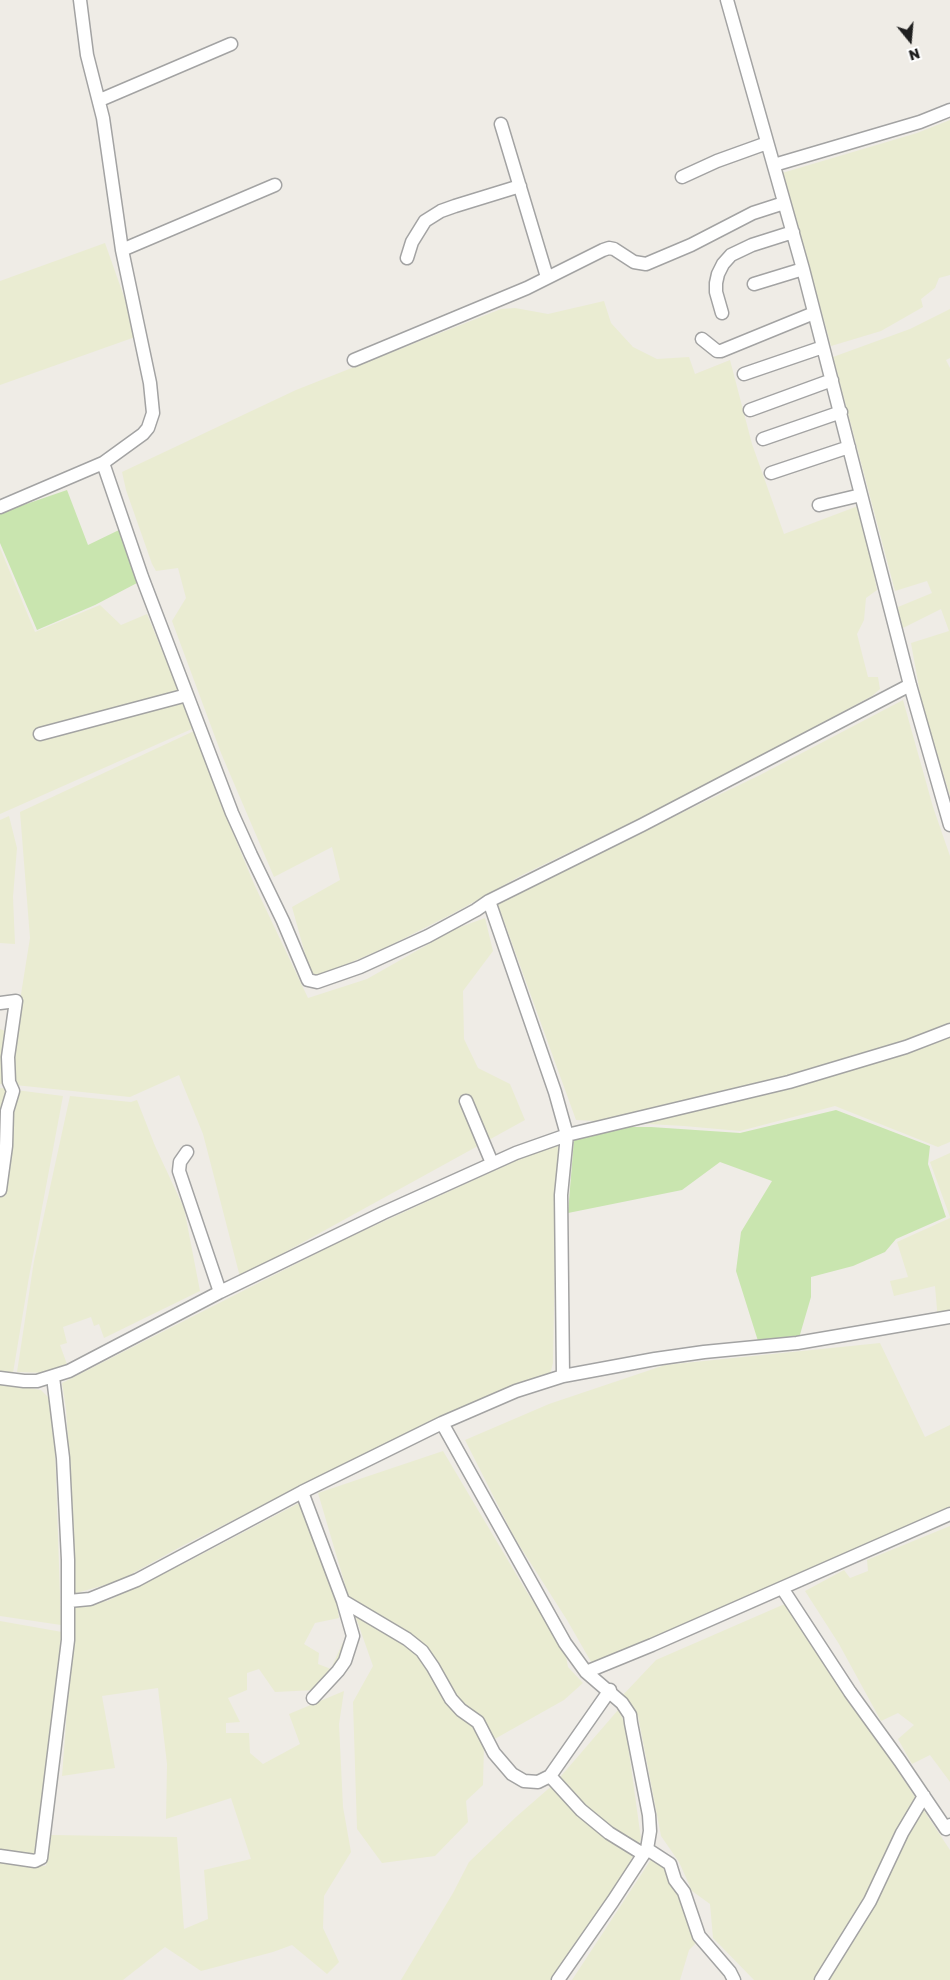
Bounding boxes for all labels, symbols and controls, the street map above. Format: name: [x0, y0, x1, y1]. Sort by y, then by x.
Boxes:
north arrow: [885, 15, 935, 65]
text: N: [907, 45, 922, 65]

